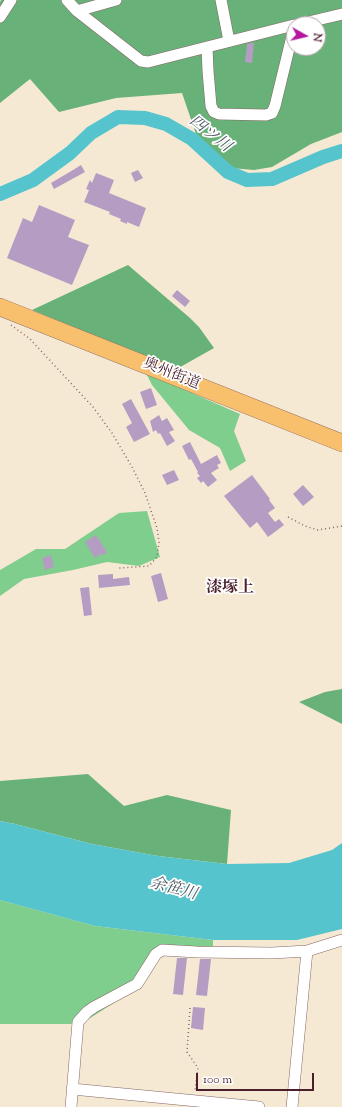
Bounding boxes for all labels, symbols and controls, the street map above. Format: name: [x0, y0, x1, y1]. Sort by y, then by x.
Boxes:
north arrow: [286, 16, 326, 56]
text: N: [308, 32, 325, 43]
water label: 四ツ川: [184, 113, 234, 157]
street label: 奥州街道: [140, 355, 202, 395]
district label: 漆塚上: [206, 579, 254, 599]
water label: 余笹川: [147, 875, 199, 905]
scale bar: [198, 1065, 316, 1091]
text: 100 m: [203, 1071, 232, 1089]

